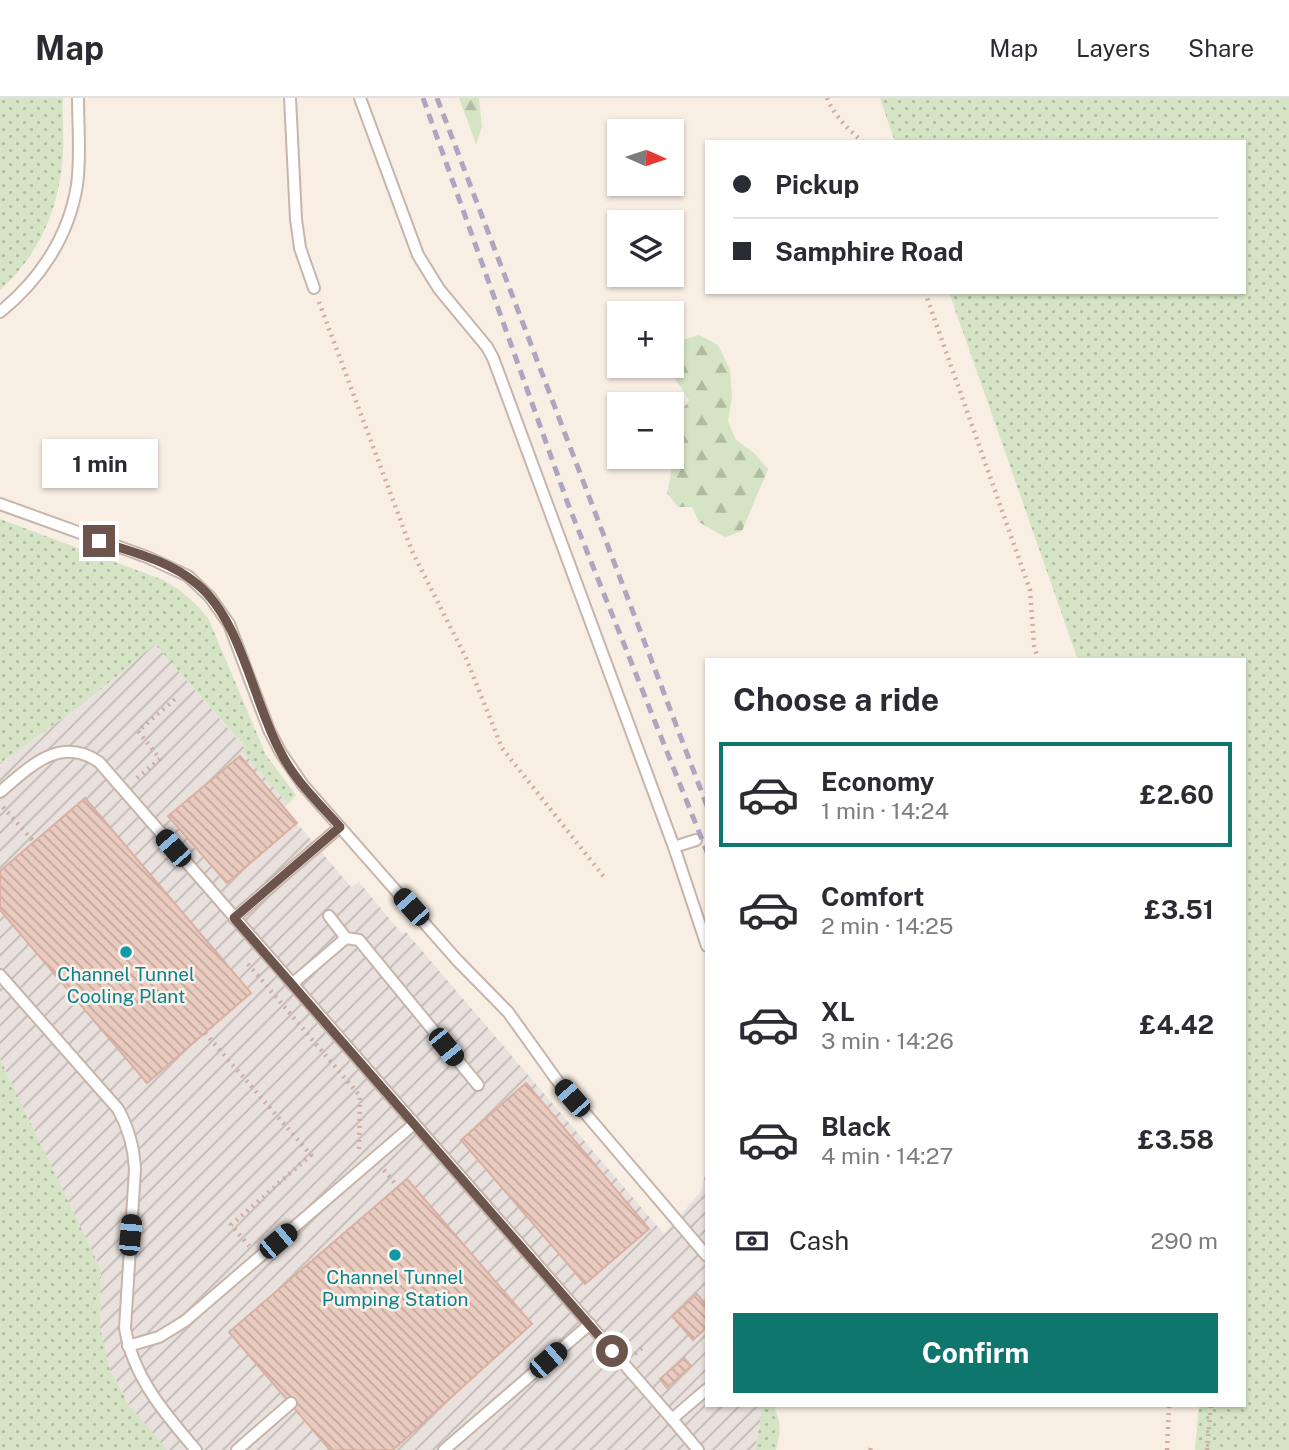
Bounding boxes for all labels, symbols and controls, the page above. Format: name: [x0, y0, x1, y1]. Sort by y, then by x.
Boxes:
text: Map: [35, 29, 104, 67]
text: Map: [989, 34, 1038, 62]
text: Layers: [1076, 34, 1150, 62]
text: Share: [1188, 34, 1254, 62]
north arrow: [607, 119, 684, 196]
map controls: [607, 119, 684, 469]
text: Pickup: [775, 169, 859, 200]
button: layers: [607, 210, 684, 287]
text: Samphire Road: [775, 236, 964, 267]
button: +: [607, 301, 684, 378]
button: −: [607, 392, 684, 469]
callout: 1 min: [41, 440, 157, 488]
text: 1 min: [72, 450, 128, 477]
route end: [83, 525, 115, 557]
text: Choose a ride: [733, 681, 939, 718]
icon: car: [737, 763, 800, 826]
text: Economy: [821, 766, 934, 797]
text: £2.60: [1140, 779, 1214, 810]
text: 1 min · 14:24: [821, 797, 949, 824]
car: [152, 825, 195, 871]
icon: car: [737, 878, 800, 941]
text: Comfort: [821, 881, 924, 912]
car: [390, 884, 433, 930]
text: £3.51: [1144, 894, 1214, 925]
text: 2 min · 14:25: [821, 912, 954, 939]
marker: Channel Tunnel Cooling Plant: [118, 944, 134, 960]
place label: Channel Tunnel Cooling Plant: [57, 963, 195, 1007]
icon: car: [737, 993, 800, 1056]
text: XL: [821, 996, 855, 1027]
text: £4.42: [1140, 1009, 1214, 1040]
car: [425, 1024, 468, 1070]
text: 3 min · 14:26: [821, 1027, 954, 1054]
car: [551, 1075, 594, 1121]
icon: car: [737, 1108, 800, 1171]
text: Black: [821, 1111, 891, 1142]
text: £3.58: [1138, 1124, 1214, 1155]
text: 4 min · 14:27: [821, 1142, 953, 1169]
car: [118, 1213, 143, 1257]
car: [256, 1219, 301, 1263]
icon: cash: [733, 1222, 771, 1260]
text: Cash: [789, 1225, 849, 1256]
text: 290 m: [1151, 1227, 1218, 1254]
marker: Channel Tunnel Pumping Station: [387, 1247, 403, 1263]
place label: Channel Tunnel Pumping Station: [322, 1266, 468, 1310]
button: Confirm: [733, 1313, 1218, 1393]
route start: [596, 1335, 628, 1367]
car: [526, 1338, 571, 1382]

